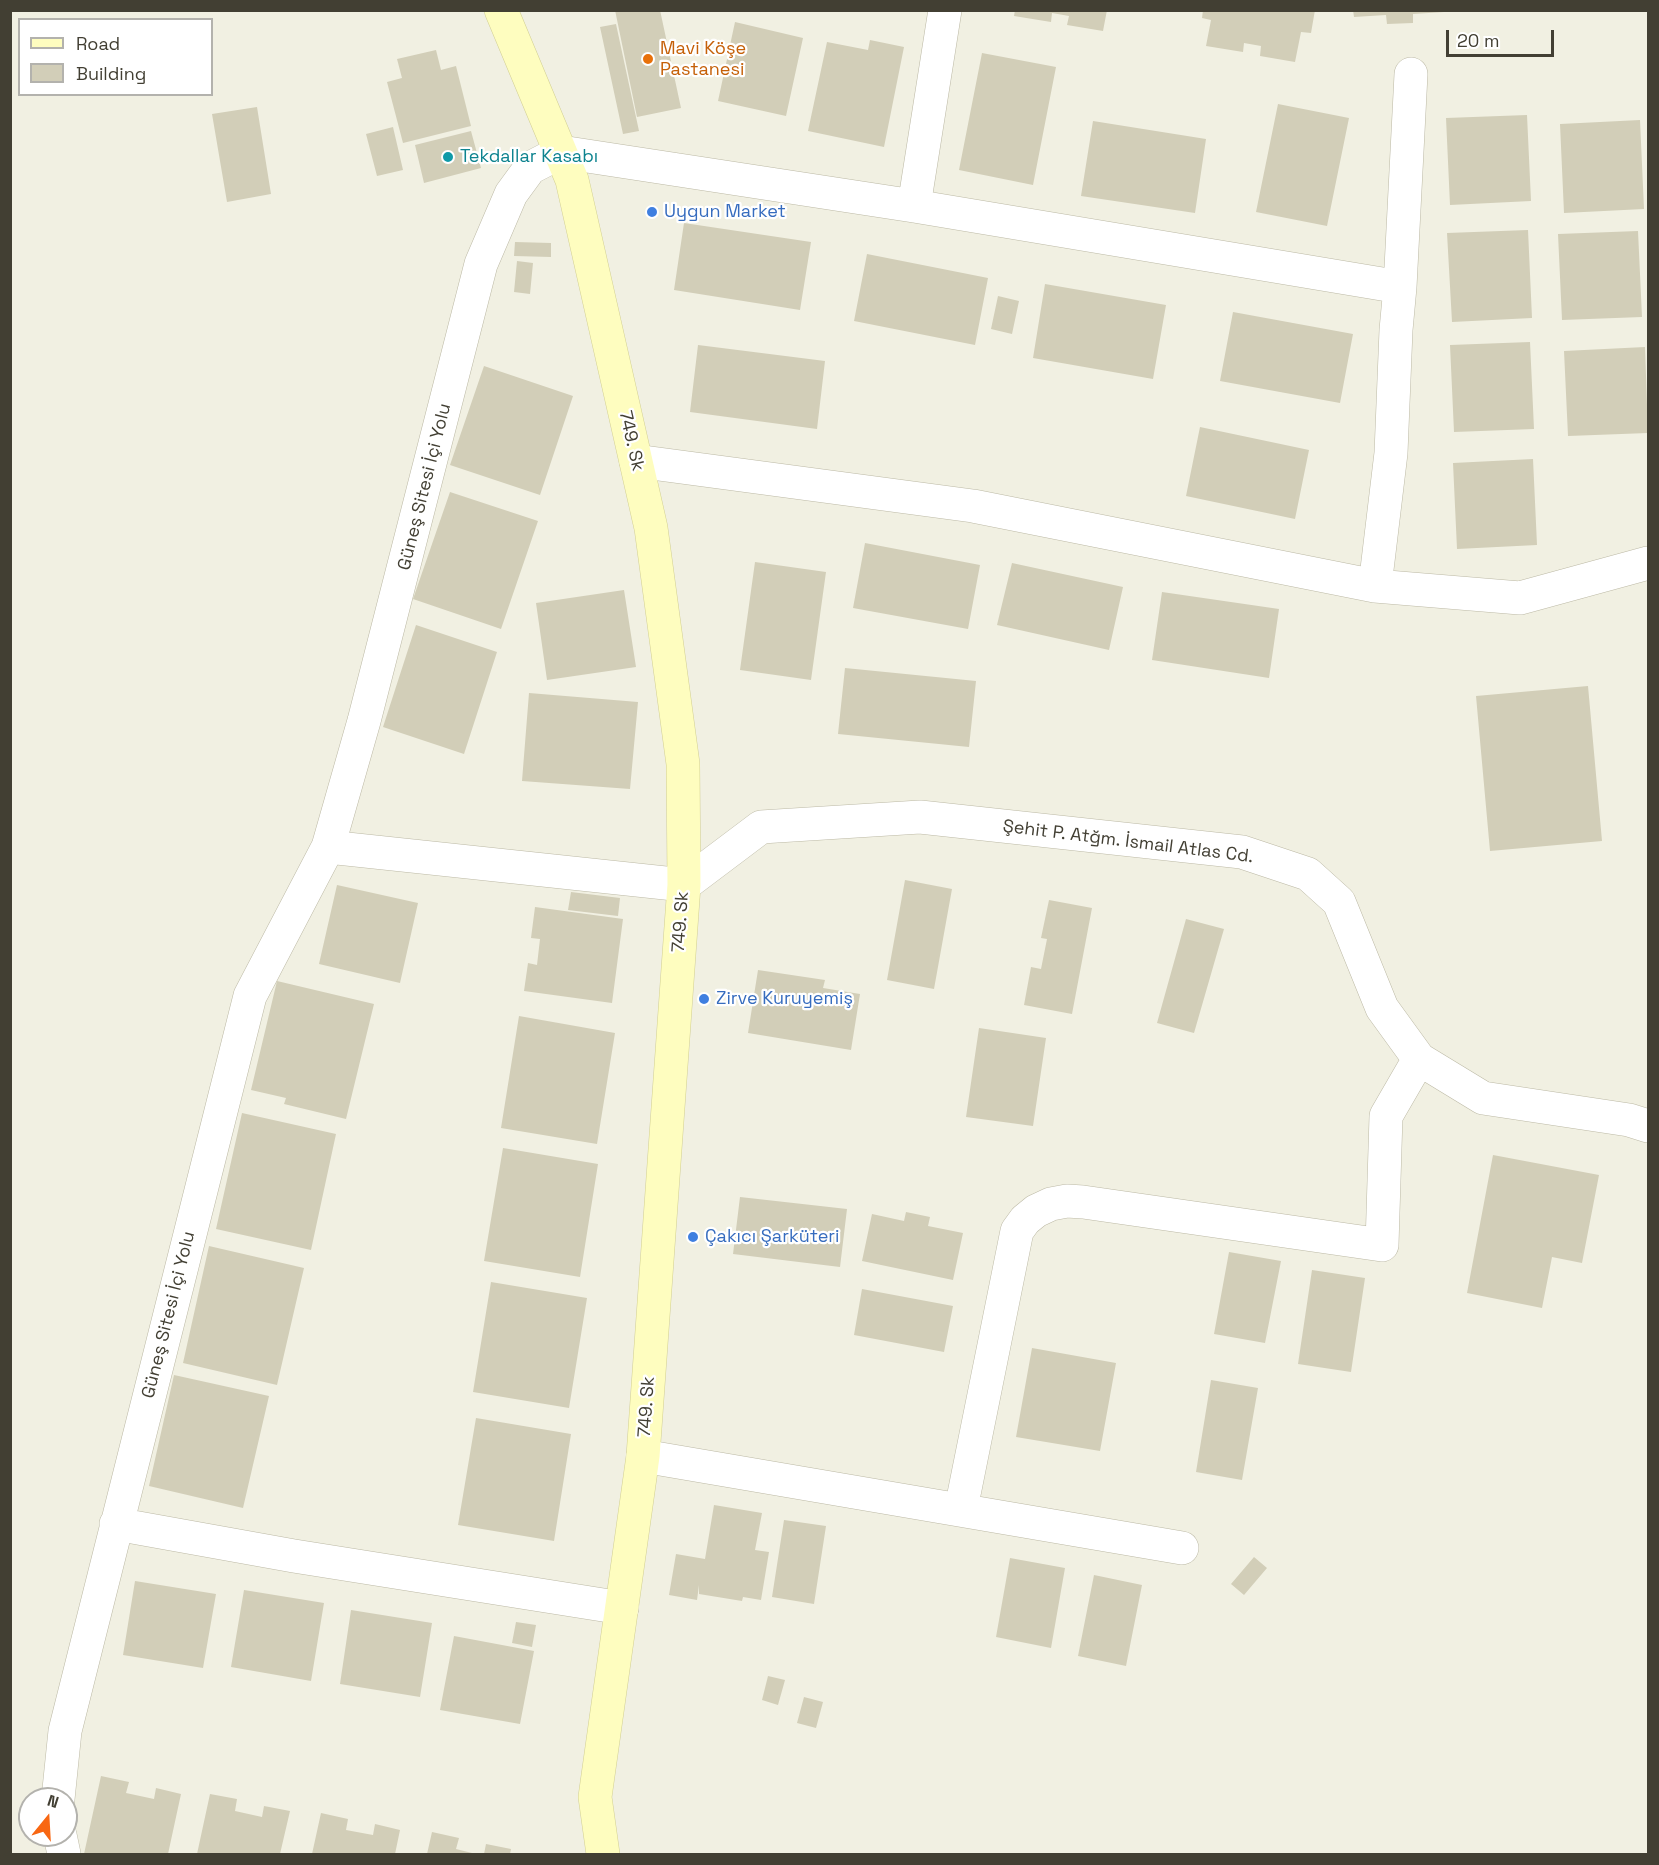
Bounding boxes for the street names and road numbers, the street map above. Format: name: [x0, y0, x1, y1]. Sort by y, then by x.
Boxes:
street label: Güneş Sitesi İçi Yolu: [394, 401, 456, 573]
street label: 749. Sk: [614, 409, 648, 473]
street label: Şehit P. Atğm. İsmail Atlas Cd.: [1002, 816, 1254, 868]
street label: 749. Sk: [668, 891, 694, 953]
street label: Güneş Sitesi İçi Yolu: [138, 1229, 200, 1401]
street label: 749. Sk: [634, 1376, 660, 1438]

